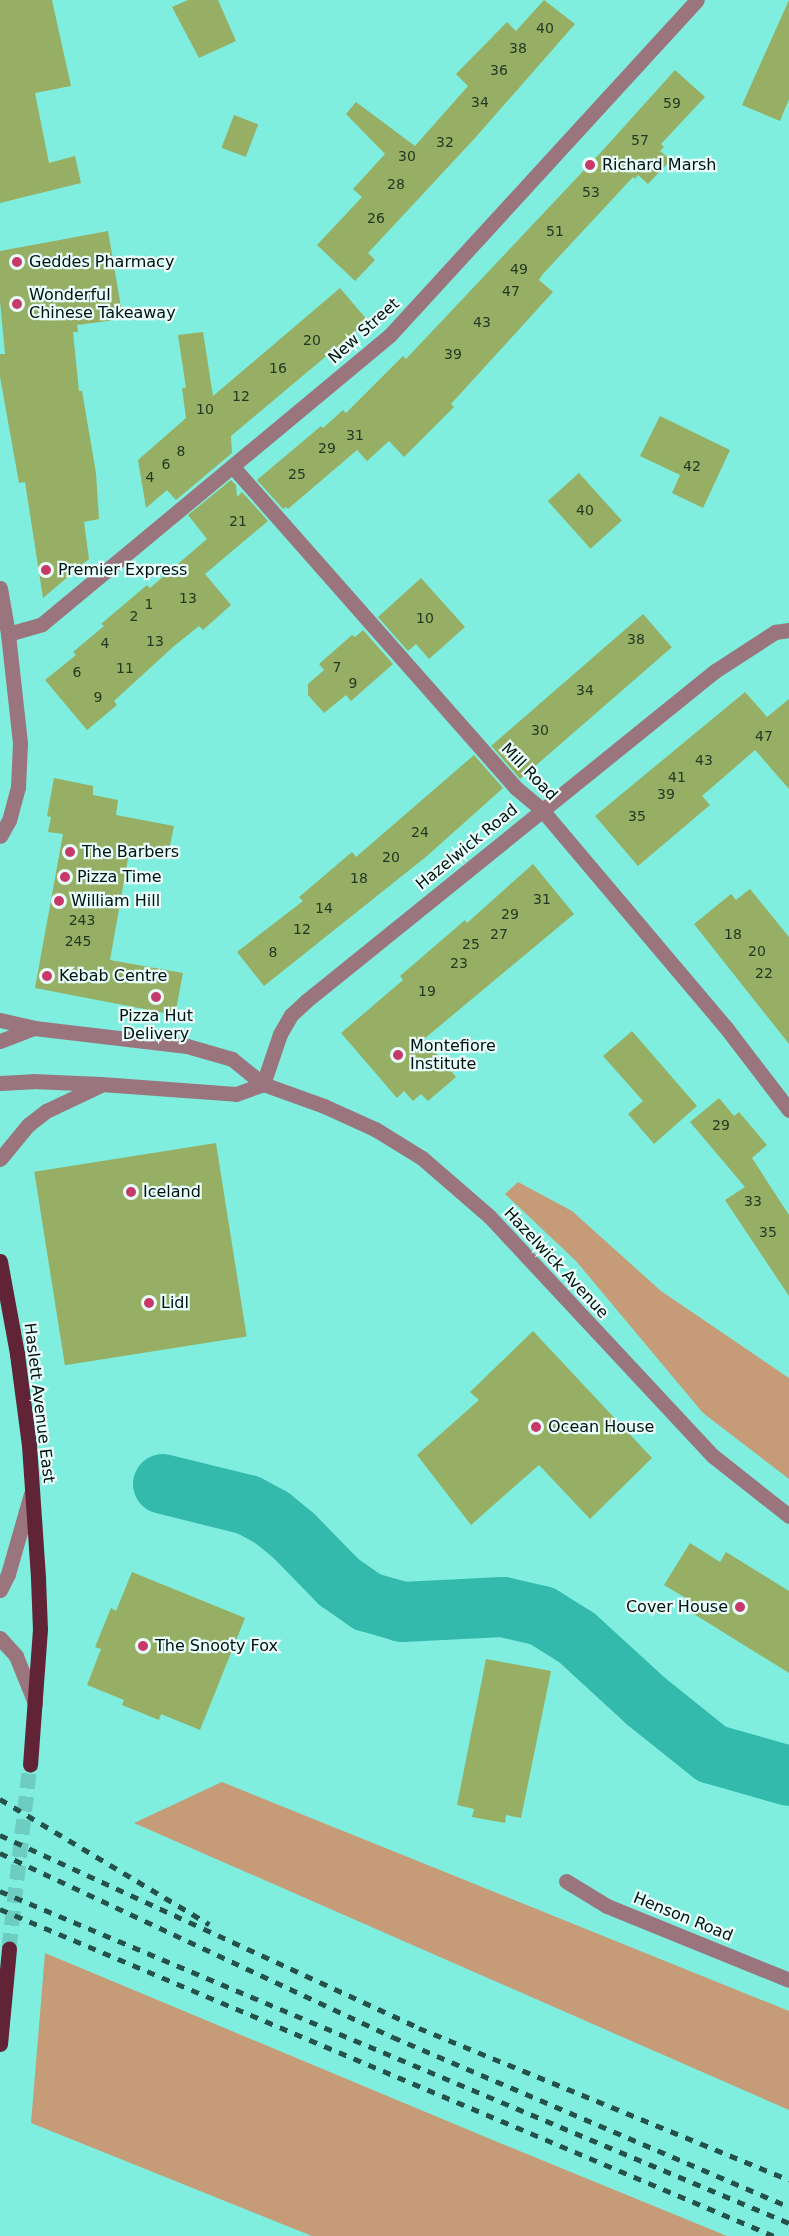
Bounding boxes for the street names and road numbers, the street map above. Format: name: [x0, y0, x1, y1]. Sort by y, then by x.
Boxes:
street label: New Street: [325, 294, 403, 368]
street label: Mill Road: [497, 739, 561, 805]
street label: Hazelwick Road: [412, 800, 522, 894]
street label: Hazelwick Avenue: [500, 1204, 612, 1322]
street label: Haslett Avenue East: [20, 1322, 58, 1484]
street label: Henson Road: [630, 1888, 736, 1946]

